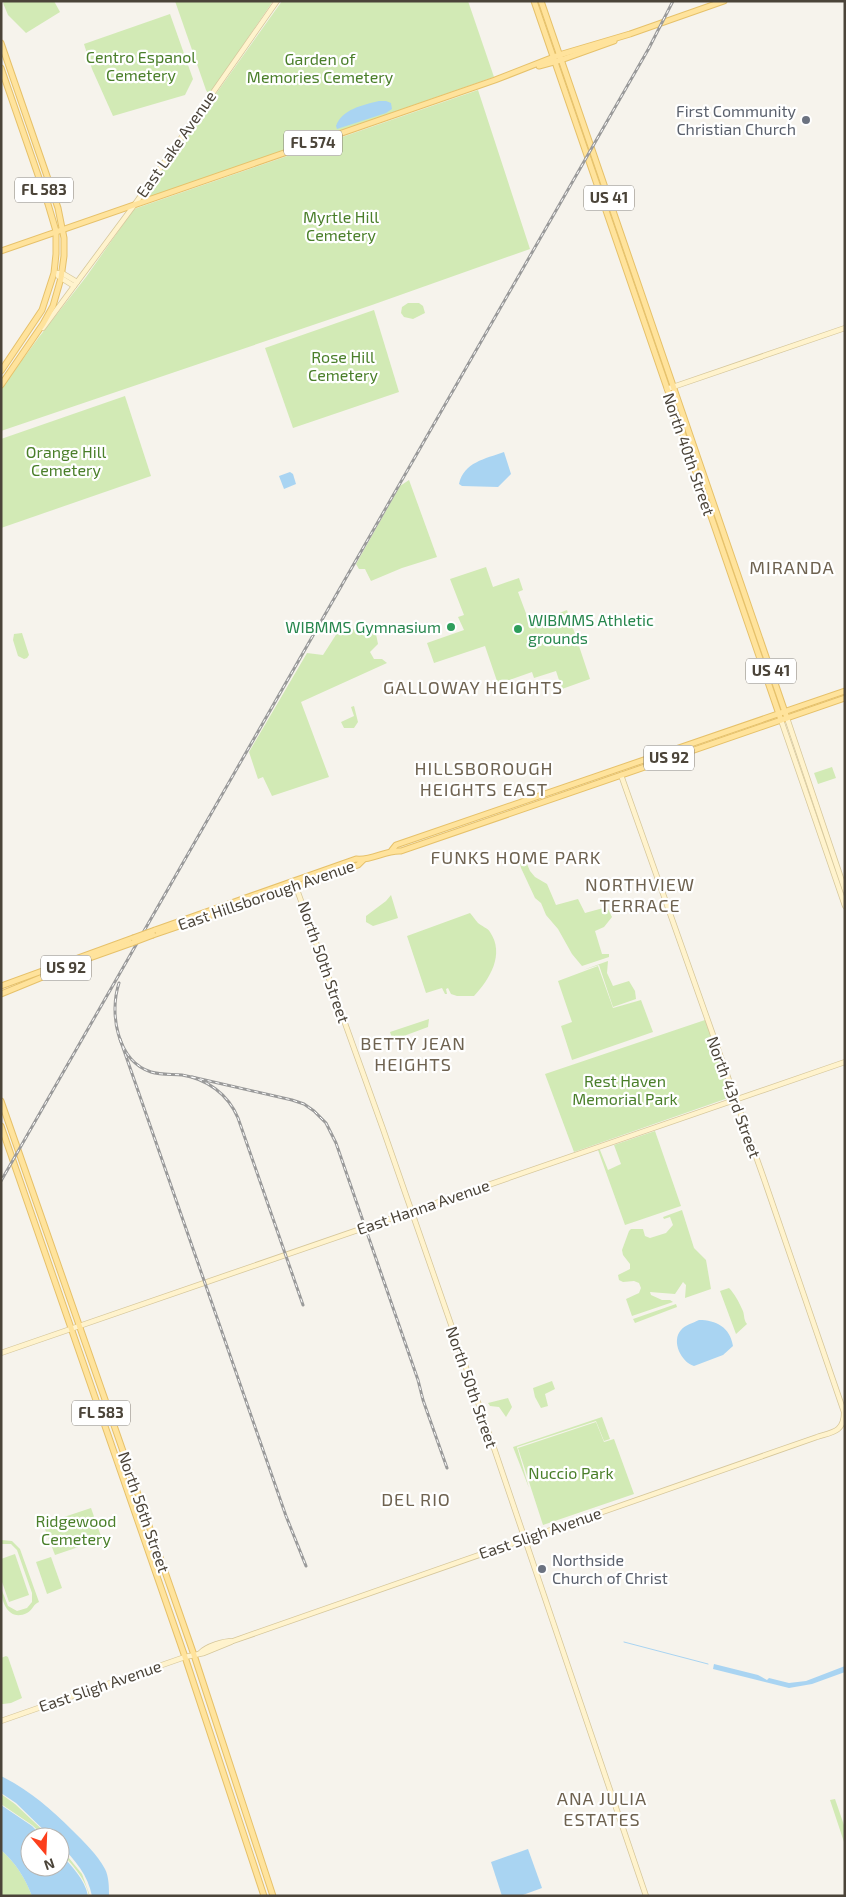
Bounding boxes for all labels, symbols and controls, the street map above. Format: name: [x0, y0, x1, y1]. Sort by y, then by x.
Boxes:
park label: Centro Espanol Cemetery: [86, 47, 196, 84]
park label: Garden of Memories Cemetery: [247, 49, 394, 86]
street label: East Lake Avenue: [132, 87, 219, 201]
place label: First Community Christian Church: [676, 101, 797, 138]
marker: First Community Christian Church: [800, 114, 812, 126]
road number: FL 574: [284, 130, 342, 156]
road number: FL 583: [15, 178, 73, 202]
road number: US 41: [584, 186, 634, 210]
park label: Myrtle Hill Cemetery: [303, 207, 379, 244]
park label: Rose Hill Cemetery: [308, 347, 378, 384]
street label: North 40th Street: [660, 390, 719, 518]
park label: Orange Hill Cemetery: [26, 442, 106, 479]
district label: MIRANDA: [749, 556, 835, 578]
place label: WIBMMS Athletic grounds: [528, 610, 654, 647]
place label: WIBMMS Gymnasium: [285, 617, 441, 636]
marker: WIBMMS Gymnasium: [445, 621, 457, 633]
marker: WIBMMS Athletic grounds: [512, 623, 524, 635]
road number: US 41: [746, 658, 796, 684]
district label: GALLOWAY HEIGHTS: [383, 676, 563, 698]
road number: US 92: [644, 746, 694, 770]
district label: HILLSBOROUGH HEIGHTS EAST: [415, 757, 554, 800]
district label: FUNKS HOME PARK: [430, 846, 602, 868]
street label: East Hillsborough Avenue: [175, 855, 357, 934]
district label: NORTHVIEW TERRACE: [585, 873, 695, 916]
street label: North 50th Street: [295, 899, 354, 1025]
road number: US 92: [41, 956, 91, 980]
district label: BETTY JEAN HEIGHTS: [360, 1032, 466, 1075]
street label: North 43rd Street: [704, 1033, 765, 1160]
park label: Rest Haven Memorial Park: [572, 1071, 678, 1108]
street label: East Hanna Avenue: [354, 1175, 492, 1238]
street label: North 50th Street: [443, 1324, 502, 1450]
road number: FL 583: [72, 1400, 130, 1426]
street label: North 56th Street: [115, 1449, 174, 1575]
park label: Nuccio Park: [528, 1463, 614, 1482]
district label: DEL RIO: [381, 1488, 451, 1510]
street label: East Sligh Avenue: [476, 1503, 604, 1562]
park label: Ridgewood Cemetery: [36, 1511, 116, 1548]
place label: Northside Church of Christ: [552, 1550, 668, 1587]
marker: Northside Church of Christ: [536, 1563, 548, 1575]
street label: East Sligh Avenue: [36, 1656, 164, 1715]
district label: ANA JULIA ESTATES: [557, 1787, 647, 1830]
north arrow: [20, 1827, 70, 1877]
text: N: [42, 1855, 57, 1874]

